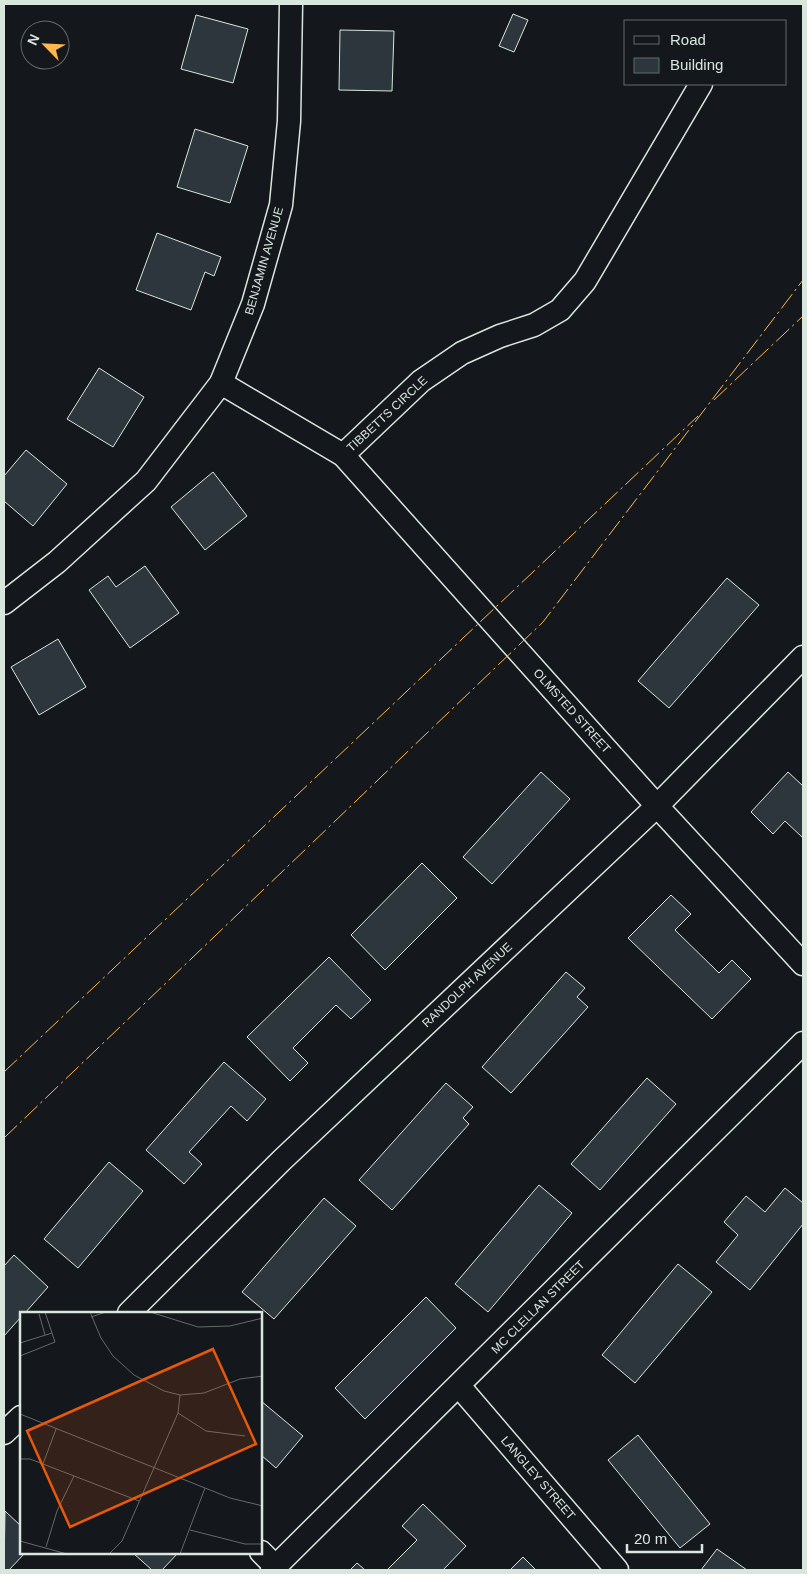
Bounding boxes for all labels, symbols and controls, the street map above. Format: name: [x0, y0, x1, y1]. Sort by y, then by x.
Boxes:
north arrow: [20, 20, 70, 70]
legend: [624, 20, 787, 85]
text: Road: [670, 31, 706, 48]
text: N: [24, 32, 42, 48]
text: Building: [670, 56, 723, 73]
street label: BENJAMIN AVENUE: [242, 205, 286, 317]
street label: TIBBETTS CIRCLE: [344, 373, 430, 455]
street label: OLMSTED STREET: [530, 666, 614, 757]
street label: RANDOLPH AVENUE: [419, 940, 515, 1030]
street label: MC CLELLAN STREET: [488, 1257, 588, 1357]
inset map: [20, 1312, 262, 1554]
street label: LANGLEY STREET: [498, 1433, 578, 1523]
scale bar: [627, 1522, 702, 1554]
text: 20 m: [634, 1530, 667, 1547]

